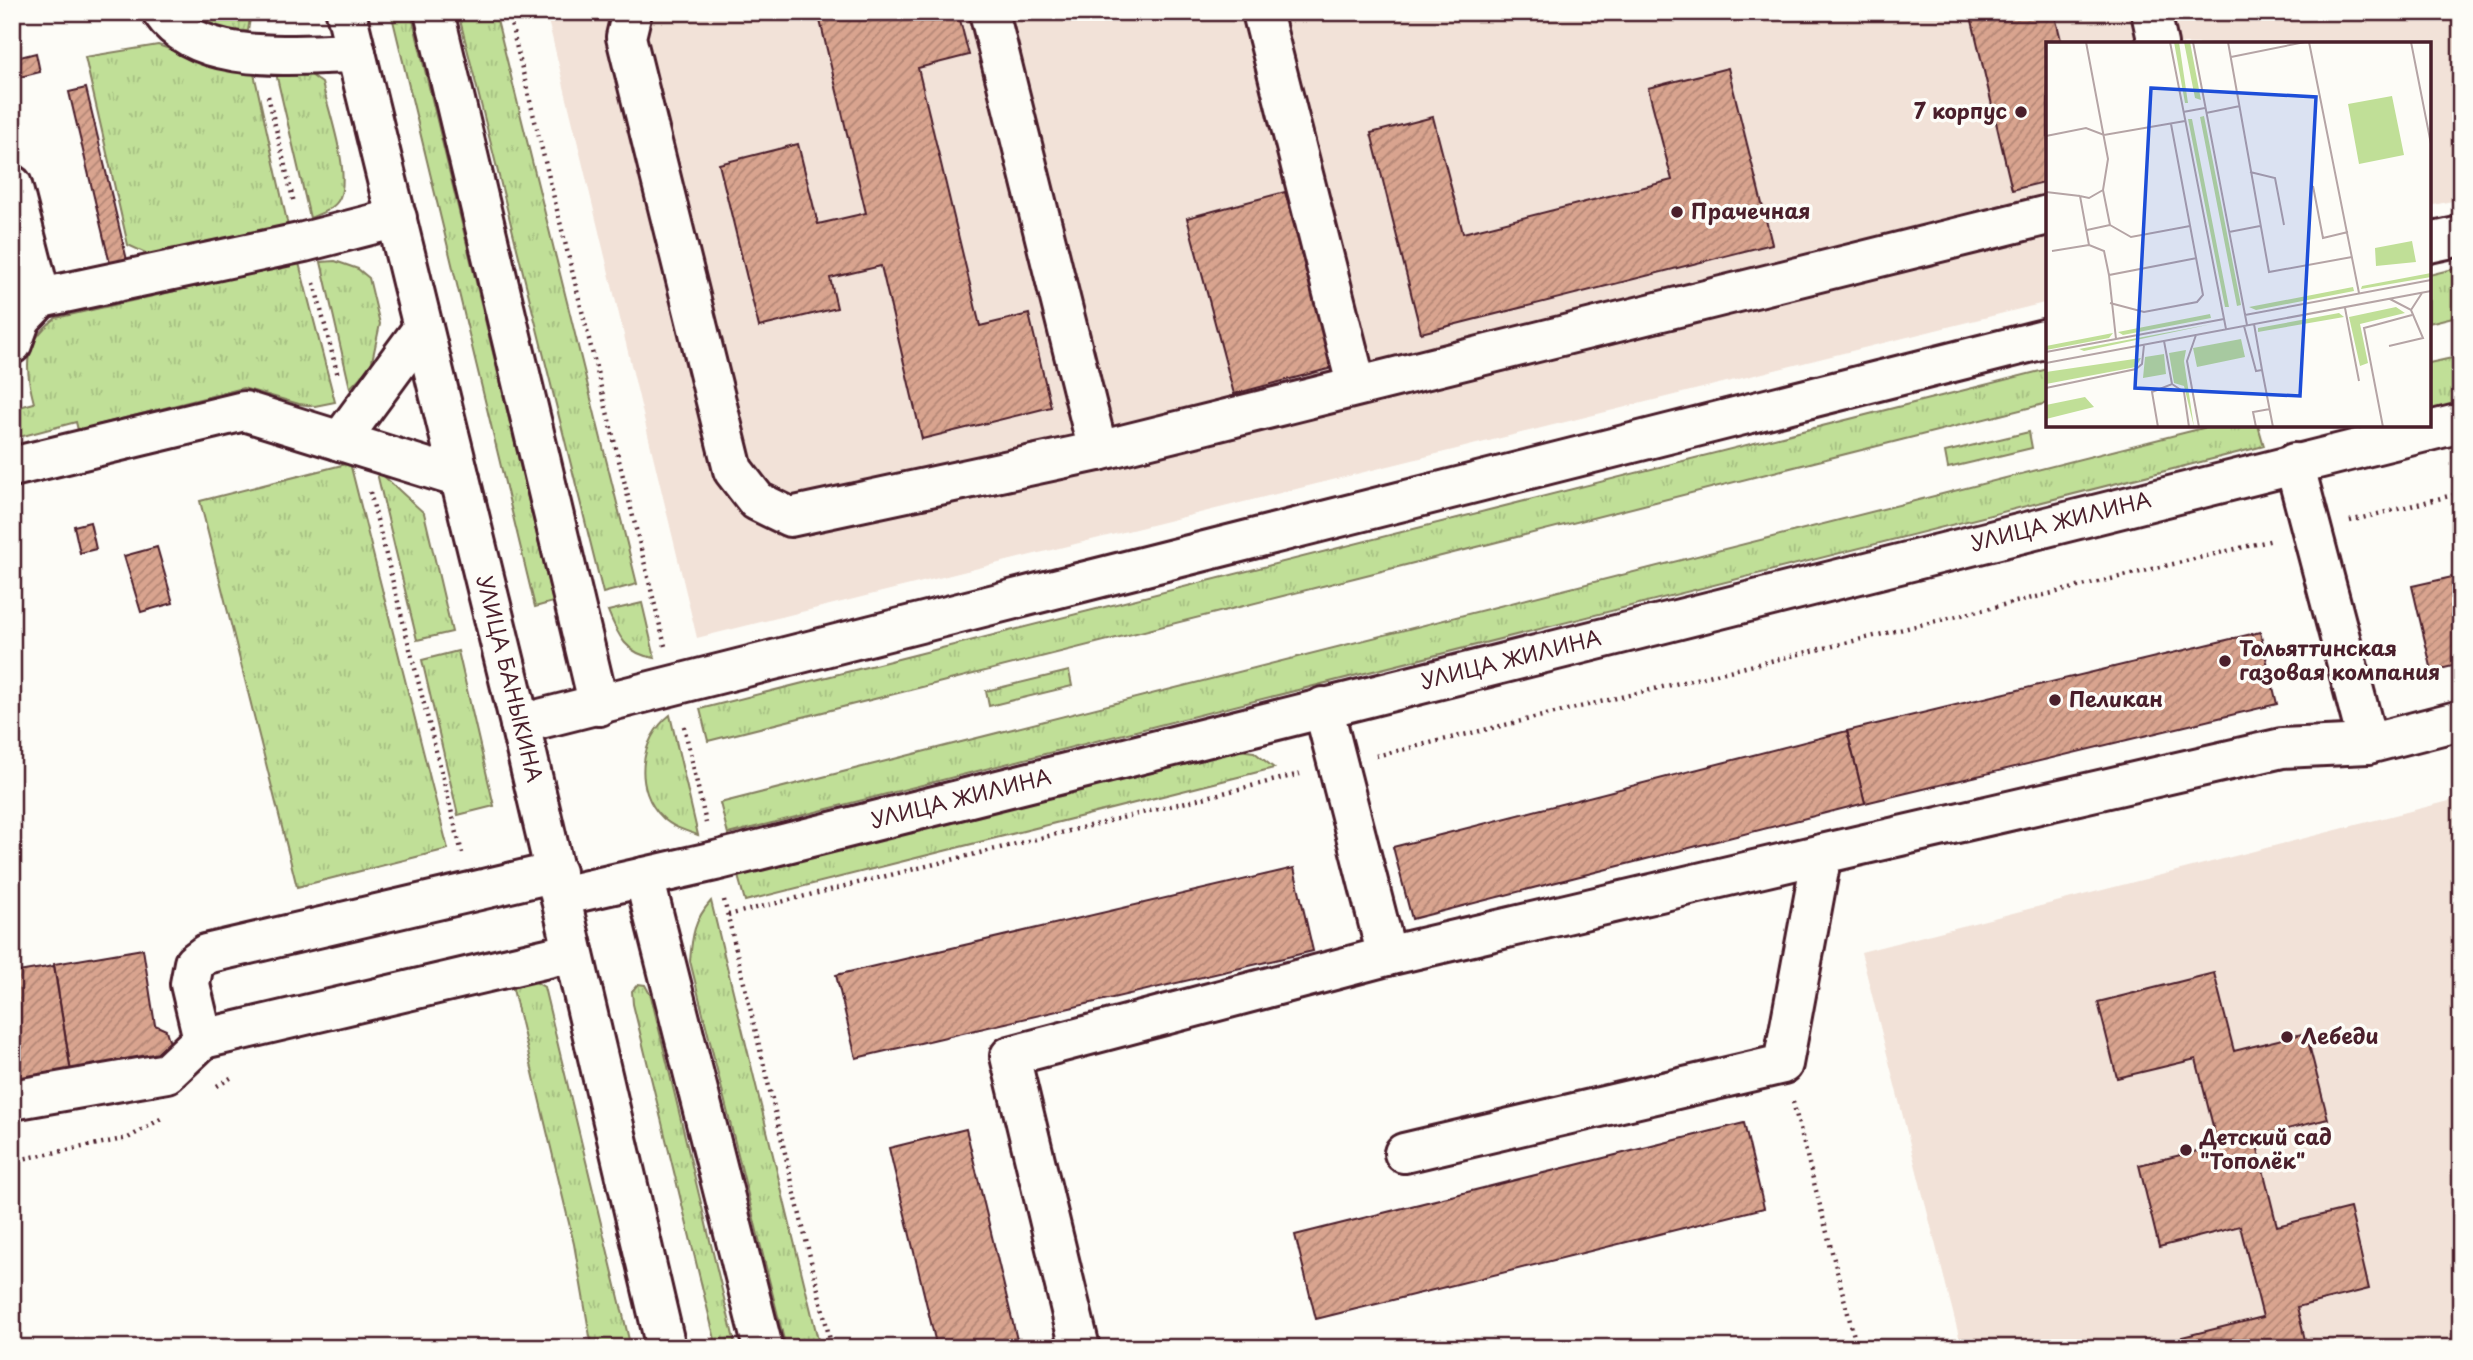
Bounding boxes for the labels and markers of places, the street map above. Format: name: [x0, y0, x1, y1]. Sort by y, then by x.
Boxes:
place label: 7 корпус: [1914, 94, 2007, 126]
marker: 7 корпус: [2013, 104, 2029, 120]
place label: Прачечная: [1691, 194, 1811, 226]
marker: Прачечная: [1669, 204, 1685, 220]
place label: Тольяттинская газовая компания: [2239, 631, 2440, 687]
marker: Тольяттинская газовая компания: [2217, 653, 2233, 669]
place label: Пеликан: [2069, 682, 2163, 714]
marker: Пеликан: [2047, 692, 2063, 708]
place label: Лебеди: [2301, 1019, 2379, 1051]
marker: Лебеди: [2279, 1029, 2295, 1045]
place label: Детский сад "Тополёк": [2199, 1120, 2332, 1176]
marker: Детский сад "Тополёк": [2178, 1142, 2194, 1158]

